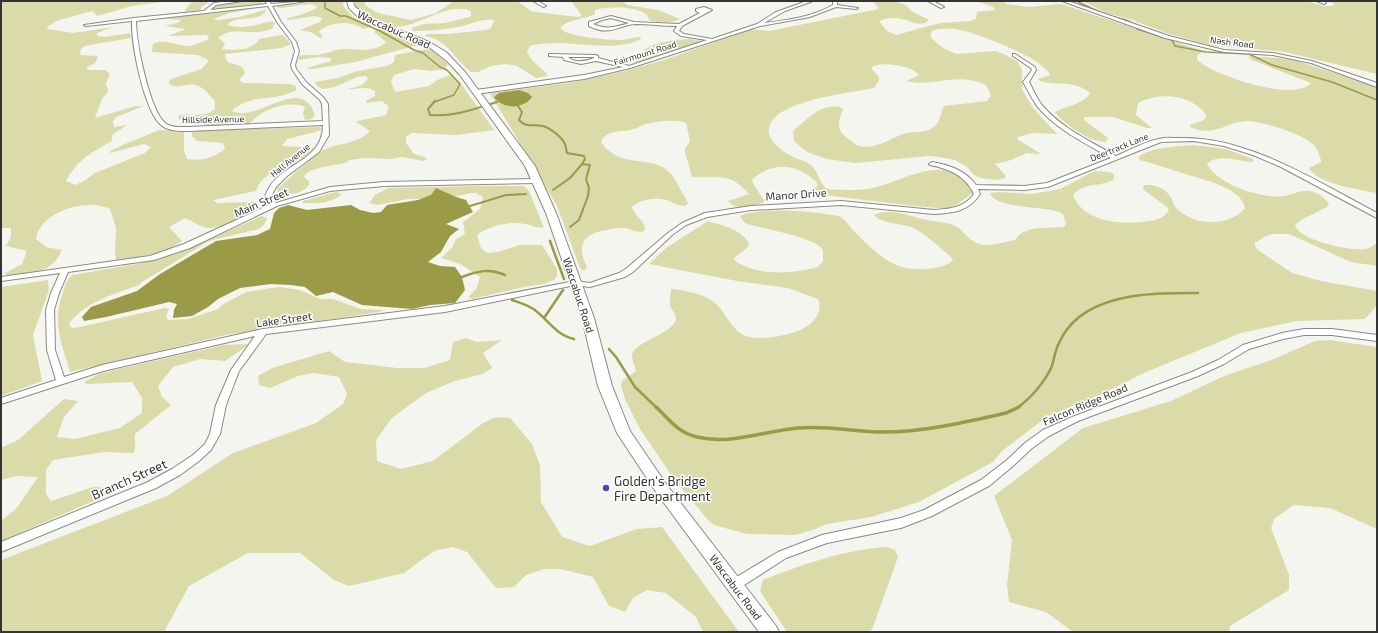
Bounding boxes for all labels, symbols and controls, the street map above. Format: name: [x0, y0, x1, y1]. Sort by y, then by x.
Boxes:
street label: Waccabuc Road: [355, 7, 433, 51]
street label: Nash Road: [1210, 34, 1254, 50]
street label: Fairmount Road: [612, 38, 678, 68]
street label: Hillside Avenue: [182, 113, 244, 125]
street label: Deertrack Lane: [1088, 130, 1150, 164]
street label: Hall Avenue: [268, 141, 312, 179]
street label: Main Street: [232, 185, 290, 219]
street label: Manor Drive: [765, 185, 827, 203]
street label: Waccabuc Road: [561, 256, 597, 334]
street label: Lake Street: [255, 309, 313, 329]
street label: Falcon Ridge Road: [1041, 380, 1129, 428]
street label: Branch Street: [89, 455, 169, 503]
place label: Golden's Bridge Fire Department: [614, 473, 711, 504]
marker: Golden's Bridge Fire Department: [601, 483, 611, 493]
street label: Waccabuc Road: [707, 552, 765, 622]

